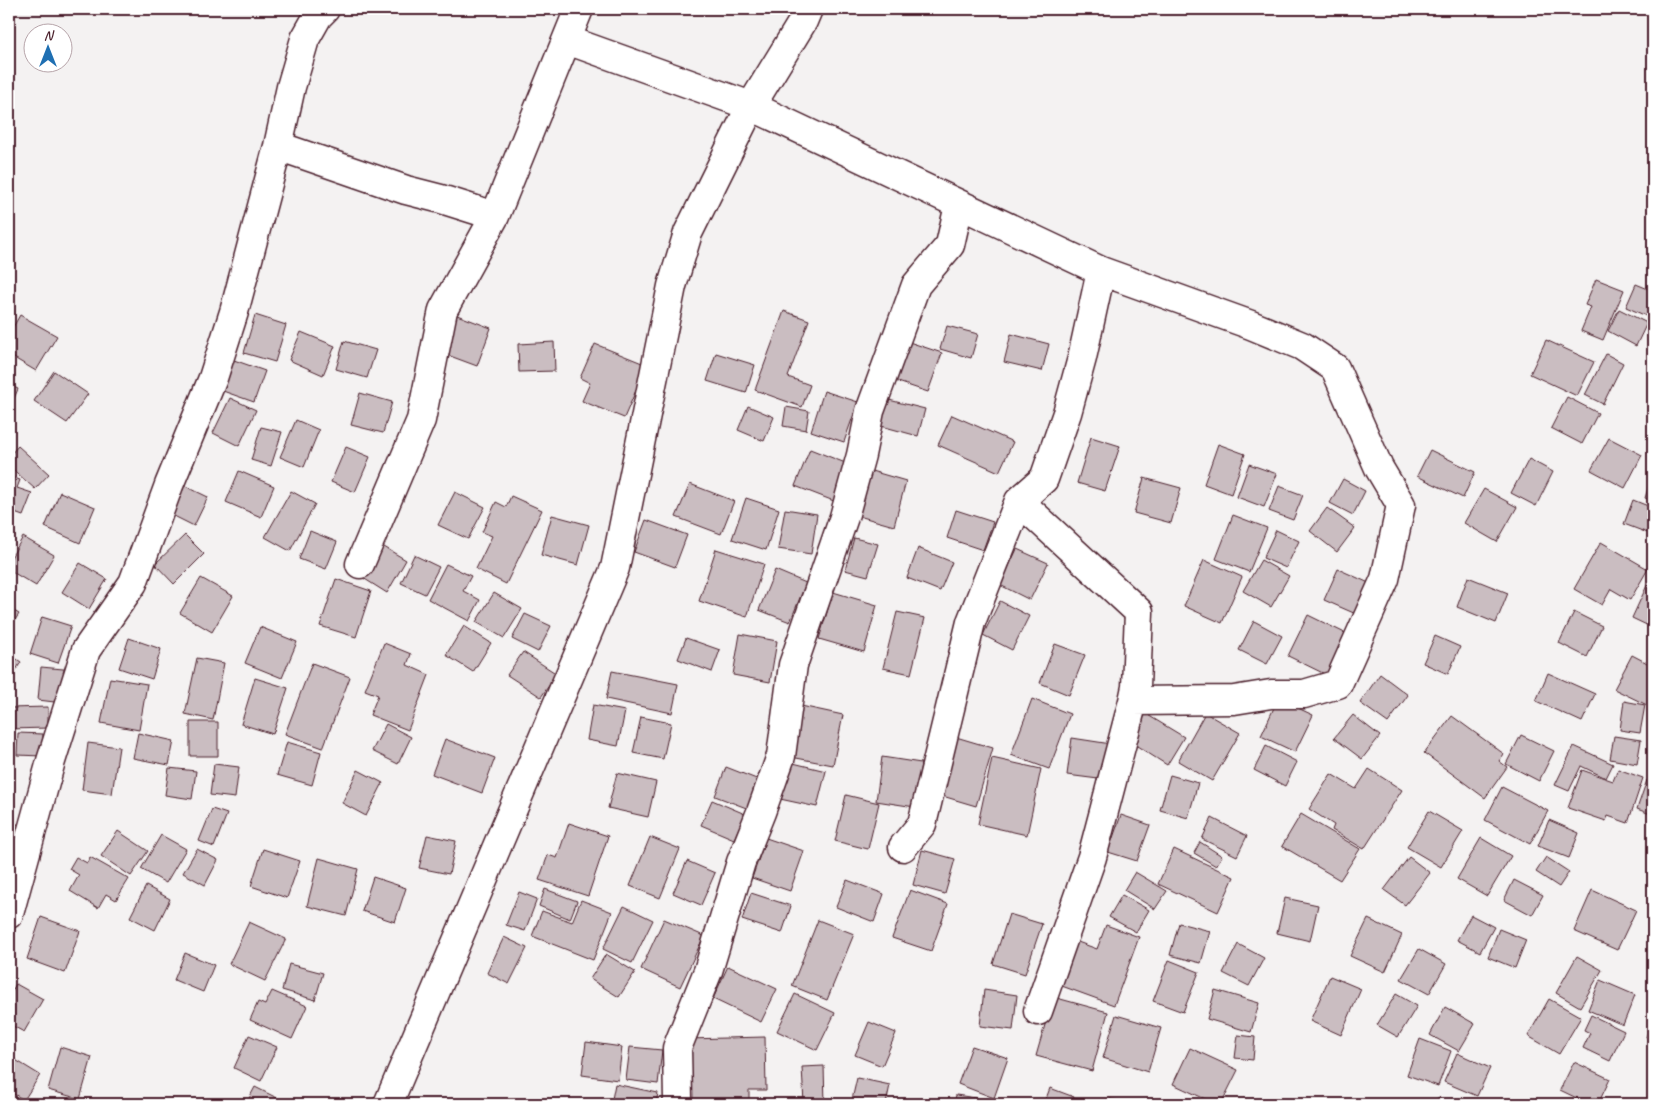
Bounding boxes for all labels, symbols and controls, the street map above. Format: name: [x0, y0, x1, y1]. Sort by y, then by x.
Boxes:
north arrow: [22, 22, 72, 72]
text: N: [44, 27, 55, 44]

